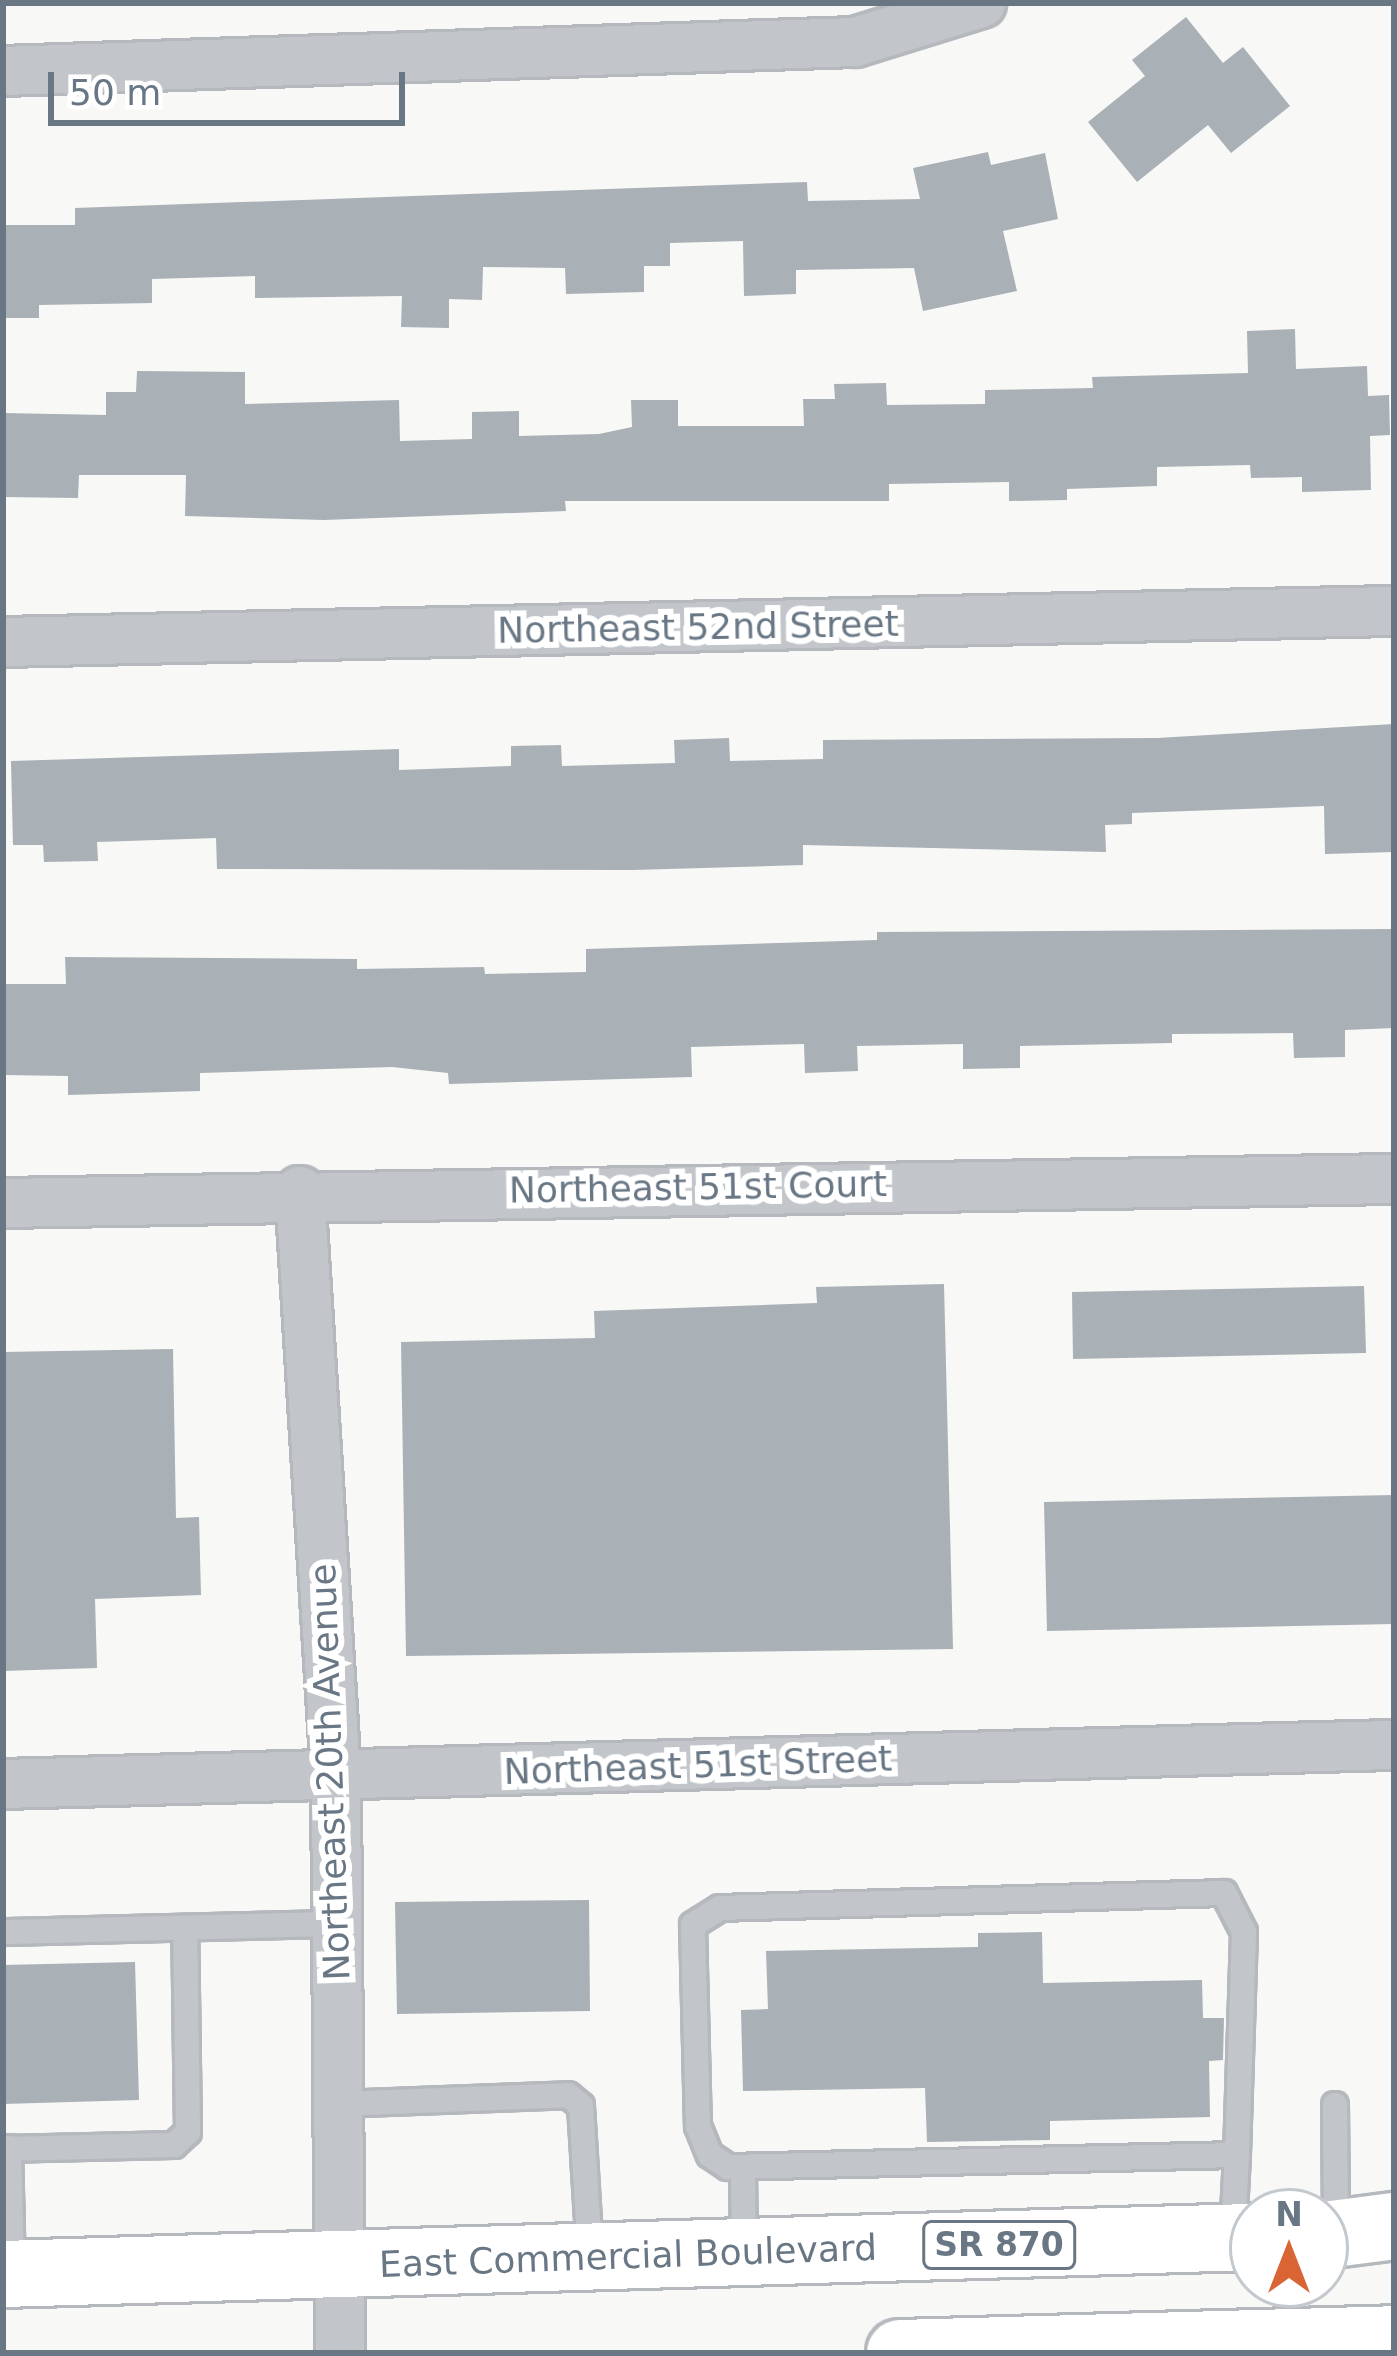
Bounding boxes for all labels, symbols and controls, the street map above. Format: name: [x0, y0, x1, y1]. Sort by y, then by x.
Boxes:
scale bar: [54, 48, 411, 122]
text: 50 m: [69, 72, 161, 113]
street label: Northeast 52nd Street: [497, 602, 899, 652]
street label: Northeast 51st Court: [509, 1162, 887, 1212]
street label: Northeast 20th Avenue: [301, 1563, 359, 1981]
street label: Northeast 51st Street: [503, 1737, 893, 1793]
north arrow: [1229, 2188, 1349, 2308]
text: N: [1275, 2195, 1303, 2234]
road number: SR 870: [921, 2218, 1077, 2272]
street label: East Commercial Boulevard: [378, 2226, 878, 2286]

